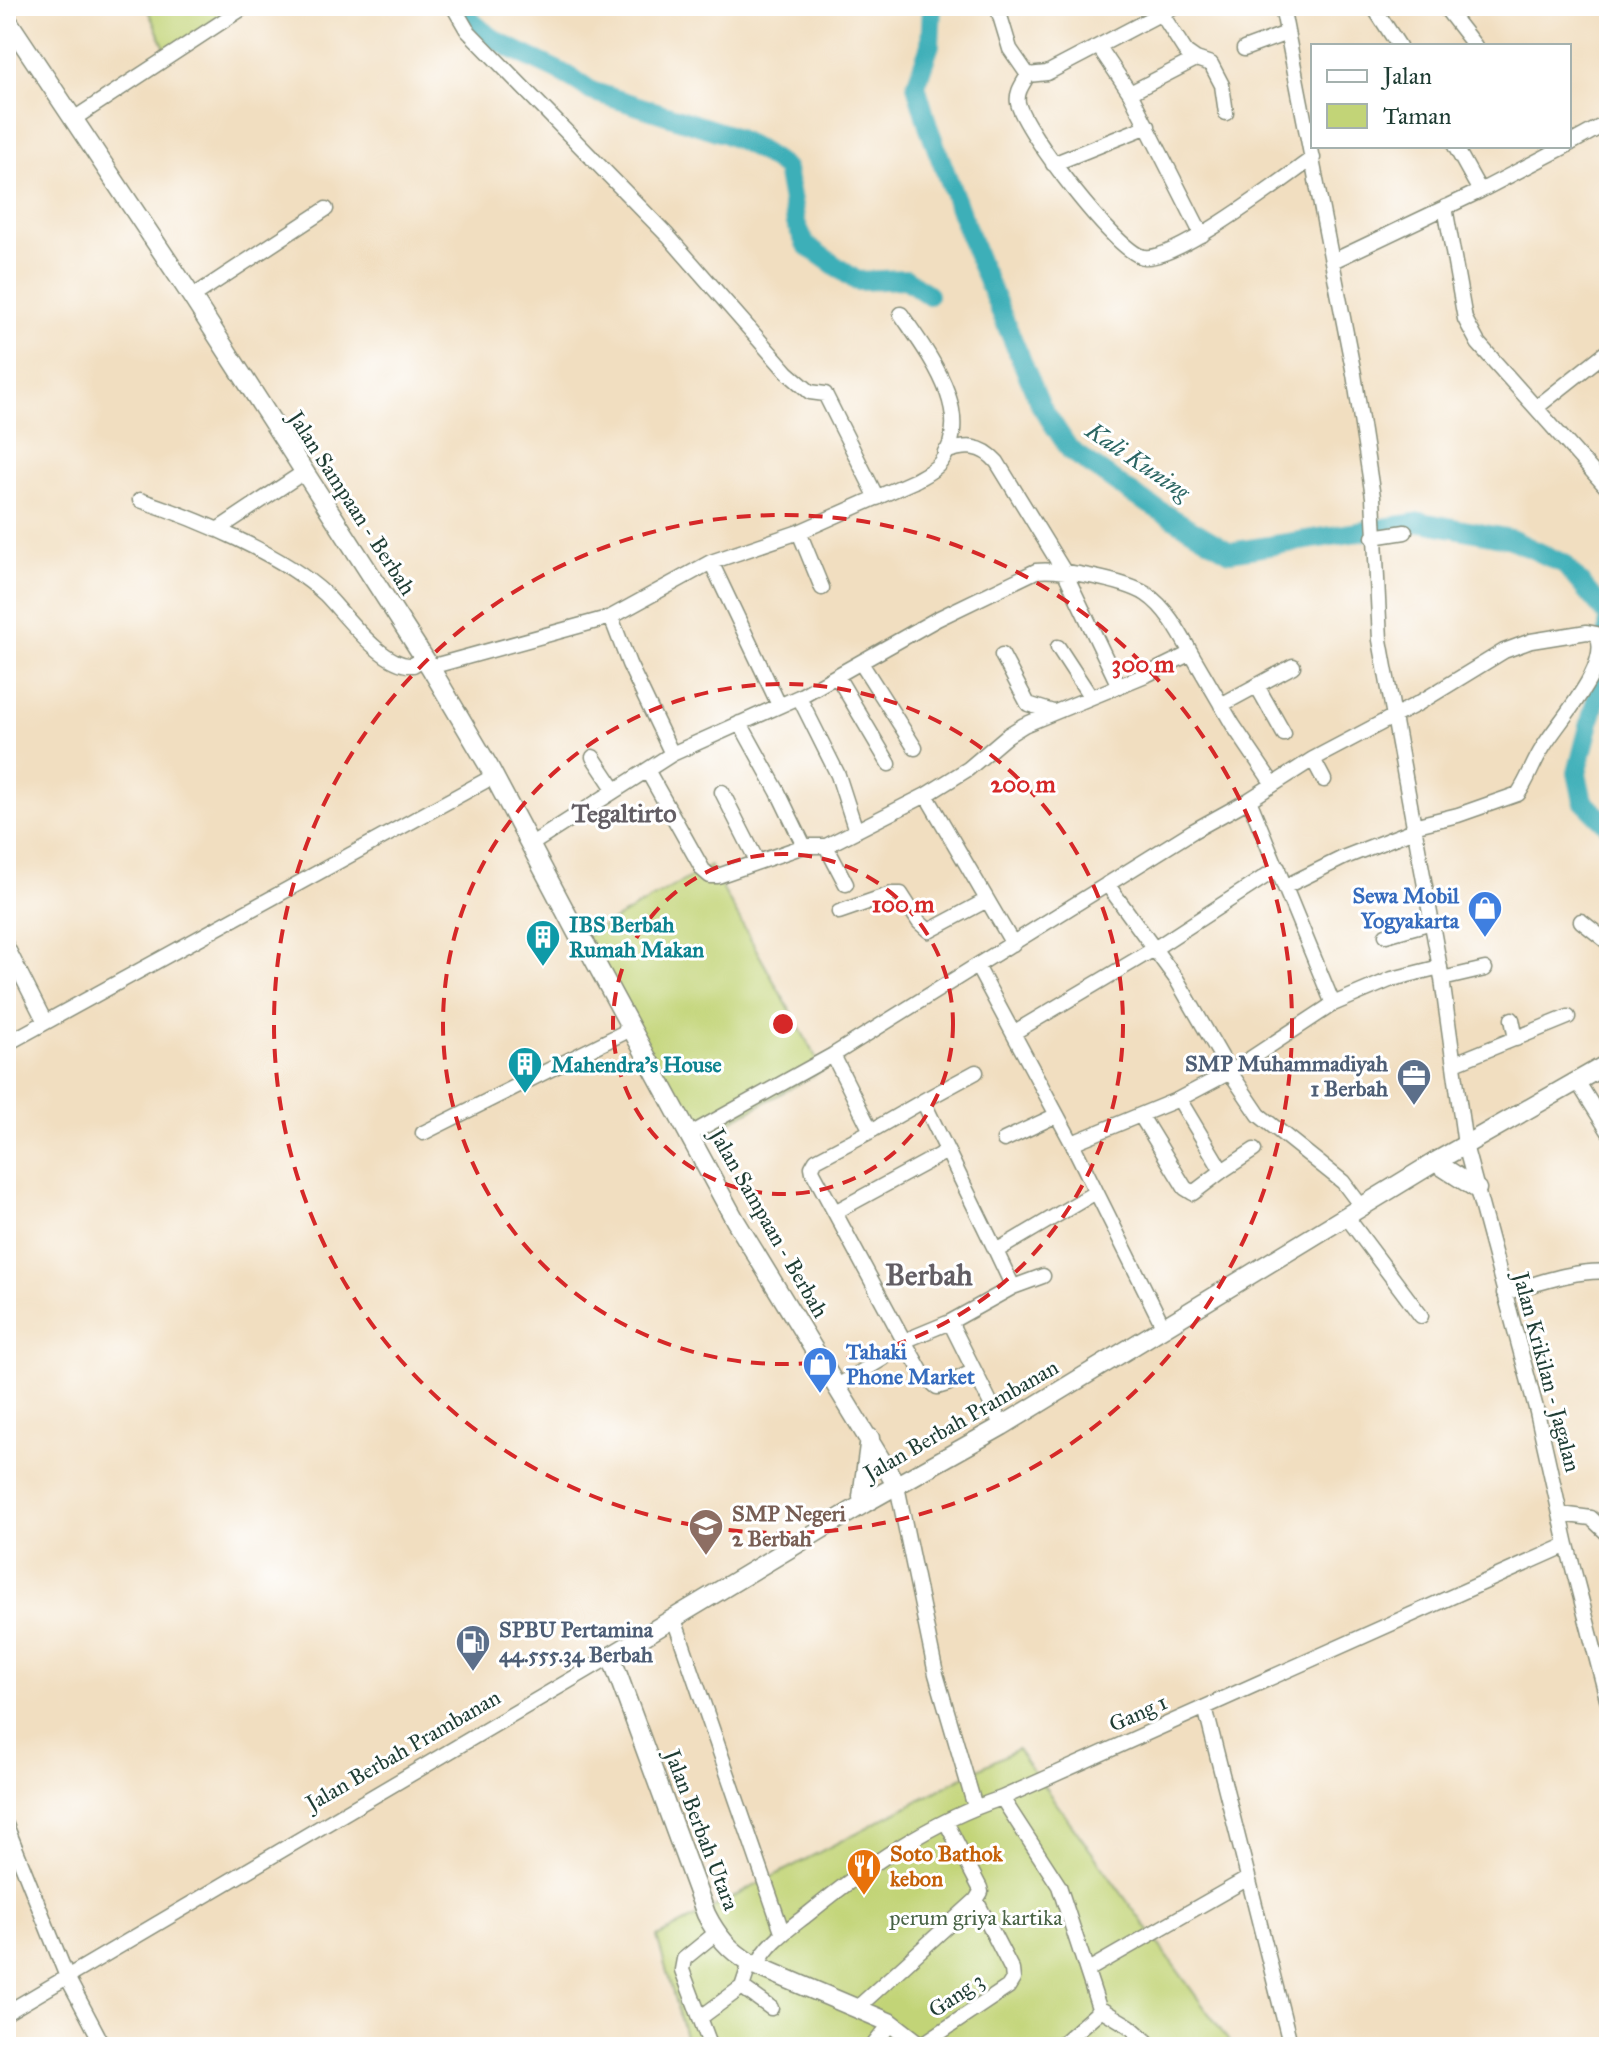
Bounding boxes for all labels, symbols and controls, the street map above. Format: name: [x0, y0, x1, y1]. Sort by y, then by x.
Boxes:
legend: [1311, 44, 1571, 148]
text: Jalan: [1380, 61, 1432, 91]
text: Taman: [1383, 101, 1451, 131]
street label: Jalan Sampaan - Berbah: [281, 404, 422, 600]
water label: Kali Kuning: [1079, 415, 1197, 508]
text: 300 m: [1112, 649, 1175, 679]
text: 200 m: [990, 769, 1056, 799]
district label: Tegaltirto: [570, 797, 677, 830]
place label: Sewa Mobil Yogyakarta: [1353, 882, 1460, 934]
text: 100 m: [872, 889, 935, 919]
shop icon: Sewa Mobil Yogyakarta: [1466, 889, 1504, 939]
place label: IBS Berbah Rumah Makan: [569, 911, 704, 963]
building icon: IBS Berbah Rumah Makan: [524, 918, 562, 968]
centre of rings: [769, 1010, 797, 1038]
building icon: Mahendra's House: [506, 1045, 544, 1095]
place label: SMP Muhammadiyah 1 Berbah: [1185, 1050, 1389, 1102]
place label: Mahendra's House: [551, 1051, 722, 1078]
office icon: SMP Muhammadiyah 1 Berbah: [1395, 1057, 1433, 1107]
street label: Jalan Sampaan - Berbah: [703, 1122, 834, 1322]
district label: Berbah: [885, 1257, 973, 1293]
street label: Jalan Krikilan - Jagalan: [1507, 1267, 1587, 1475]
place label: Tahaki Phone Market: [845, 1338, 975, 1390]
shop icon: Tahaki Phone Market: [801, 1345, 839, 1395]
street label: Jalan Berbah Prambanan: [857, 1353, 1063, 1488]
place label: SMP Negeri 2 Berbah: [732, 1500, 847, 1552]
school or university icon: SMP Negeri 2 Berbah: [687, 1507, 725, 1557]
place label: SPBU Pertamina 44.555.34 Berbah: [499, 1616, 654, 1668]
fuel station icon: SPBU Pertamina 44.555.34 Berbah: [454, 1623, 492, 1673]
street label: Jalan Berbah Prambanan: [299, 1683, 505, 1818]
street label: Gang 1: [1105, 1688, 1171, 1738]
street label: Jalan Berbah Utara: [658, 1744, 745, 1915]
place label: Soto Bathok kebon: [890, 1840, 1004, 1892]
restaurant icon: Soto Bathok kebon: [845, 1847, 883, 1897]
park label: perum griya kartika: [888, 1904, 1063, 1931]
street label: Gang 3: [923, 1967, 989, 2023]

